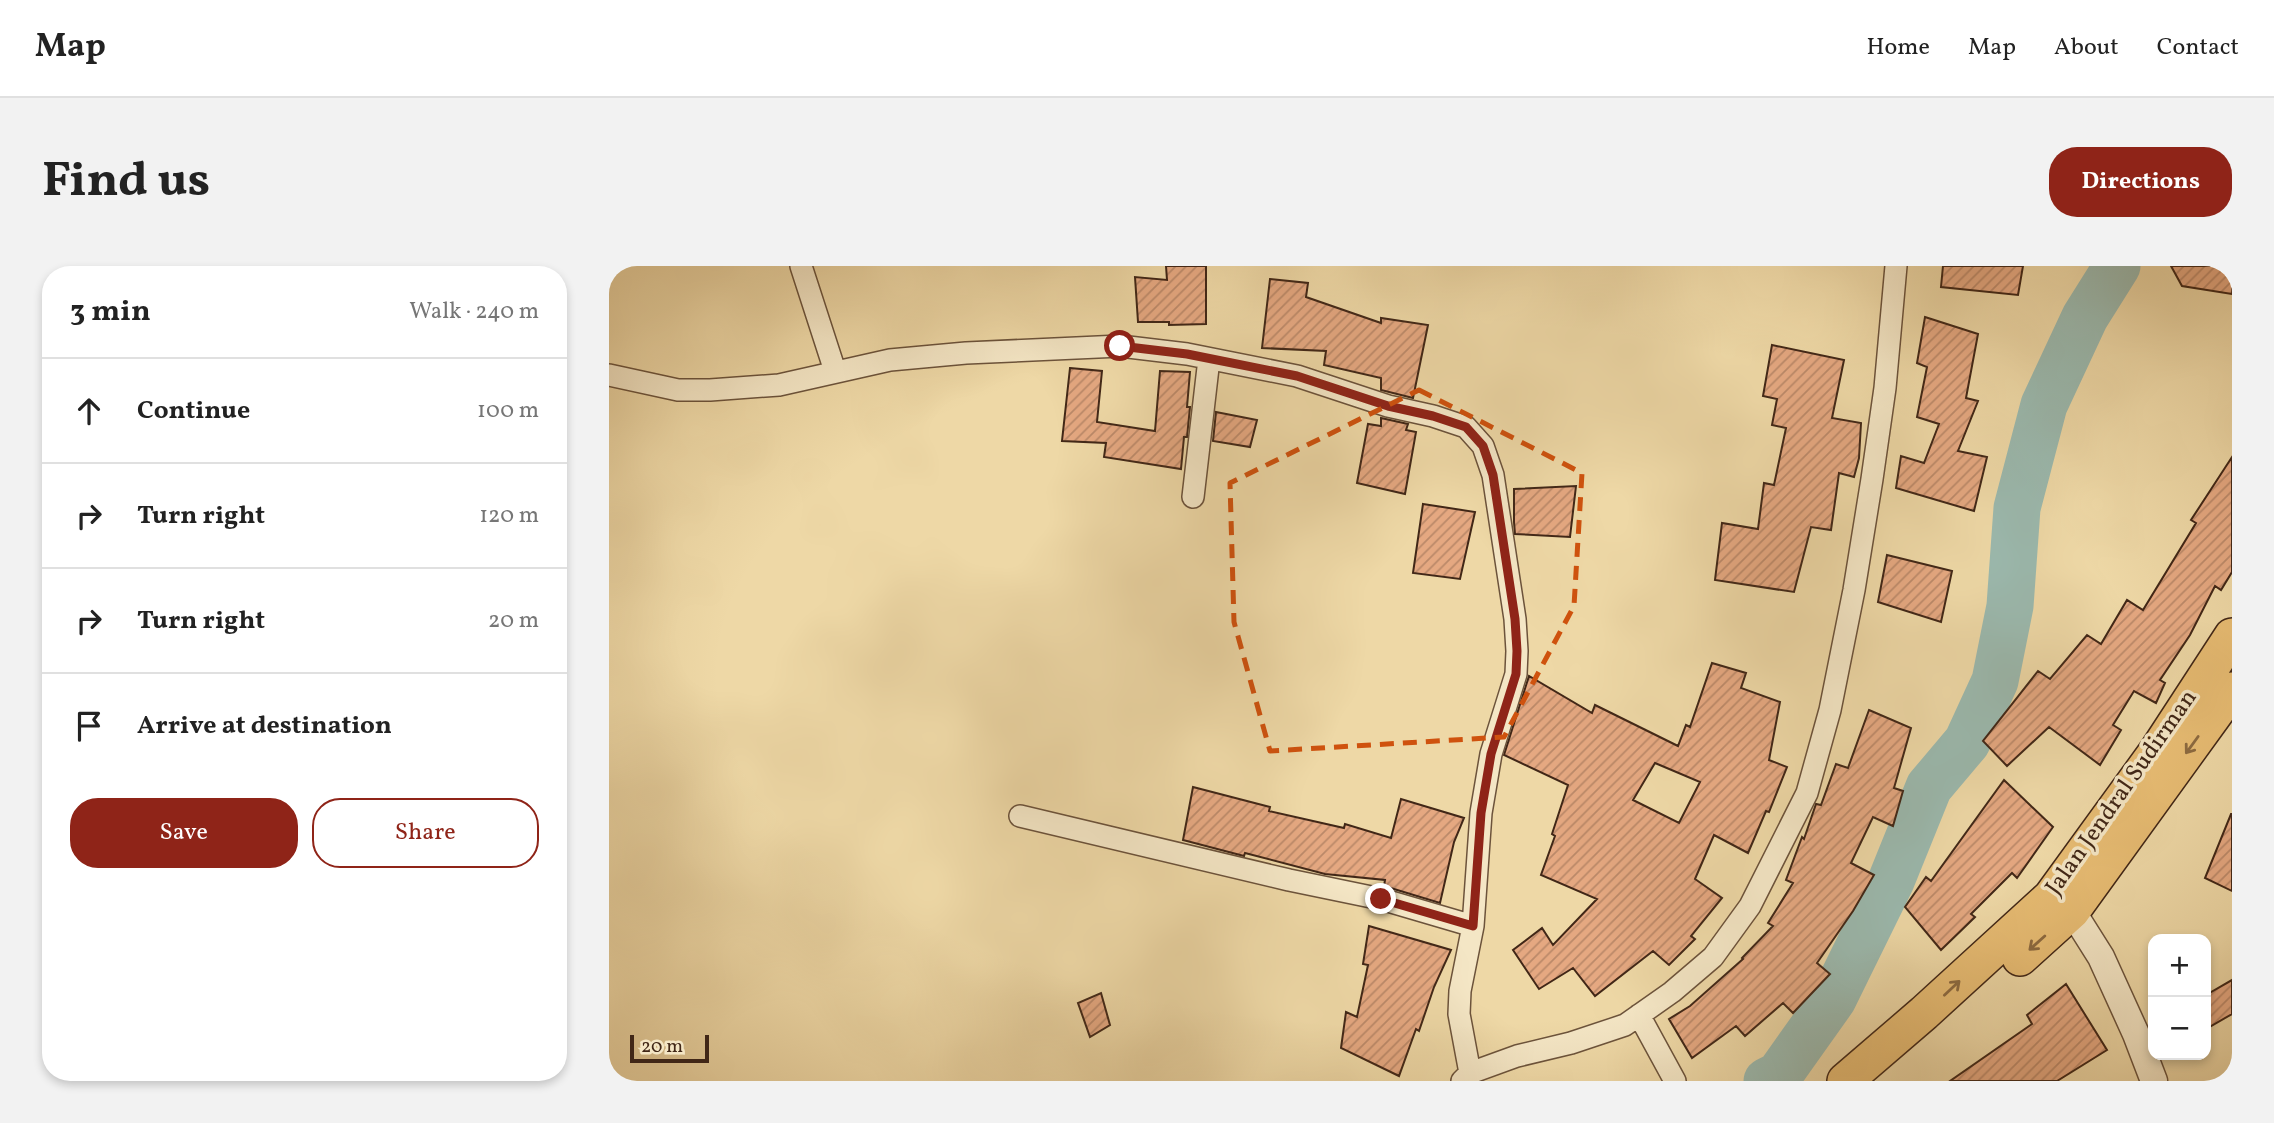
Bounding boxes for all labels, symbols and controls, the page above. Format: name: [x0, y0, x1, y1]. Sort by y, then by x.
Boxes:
text: Map: [35, 25, 106, 71]
text: Home: [1866, 31, 1930, 65]
text: Map: [1968, 31, 2016, 65]
text: About: [2054, 31, 2119, 65]
text: Contact: [2157, 31, 2239, 65]
button: Directions: [2049, 147, 2232, 217]
text: Find us: [42, 148, 210, 217]
text: 3 min: [70, 291, 151, 333]
text: Walk · 240 m: [409, 296, 539, 328]
route start: [1104, 330, 1135, 361]
icon: ahead: [70, 392, 108, 430]
text: Continue: [137, 393, 250, 429]
text: 100 m: [477, 395, 539, 427]
icon: right: [70, 497, 108, 535]
text: Turn right: [137, 498, 265, 534]
text: 120 m: [479, 500, 539, 532]
icon: right: [70, 602, 108, 640]
text: Turn right: [137, 603, 265, 639]
text: 20 m: [488, 605, 539, 637]
street label: Jalan Jendral Sudirman: [2038, 683, 2206, 903]
icon: arrive: [70, 707, 108, 745]
text: Arrive at destination: [137, 708, 392, 744]
one-way arrow: [2185, 735, 2199, 754]
button: Save: [70, 798, 298, 868]
button: Share: [312, 798, 539, 868]
route end: [1365, 883, 1396, 914]
map controls: [2148, 934, 2211, 1060]
button: +: [2148, 934, 2211, 997]
one-way arrow: [2028, 935, 2046, 951]
one-way arrow: [1943, 980, 1961, 996]
button: −: [2148, 997, 2211, 1060]
scale bar: [630, 1032, 709, 1064]
text: 20 m: [641, 1034, 683, 1060]

